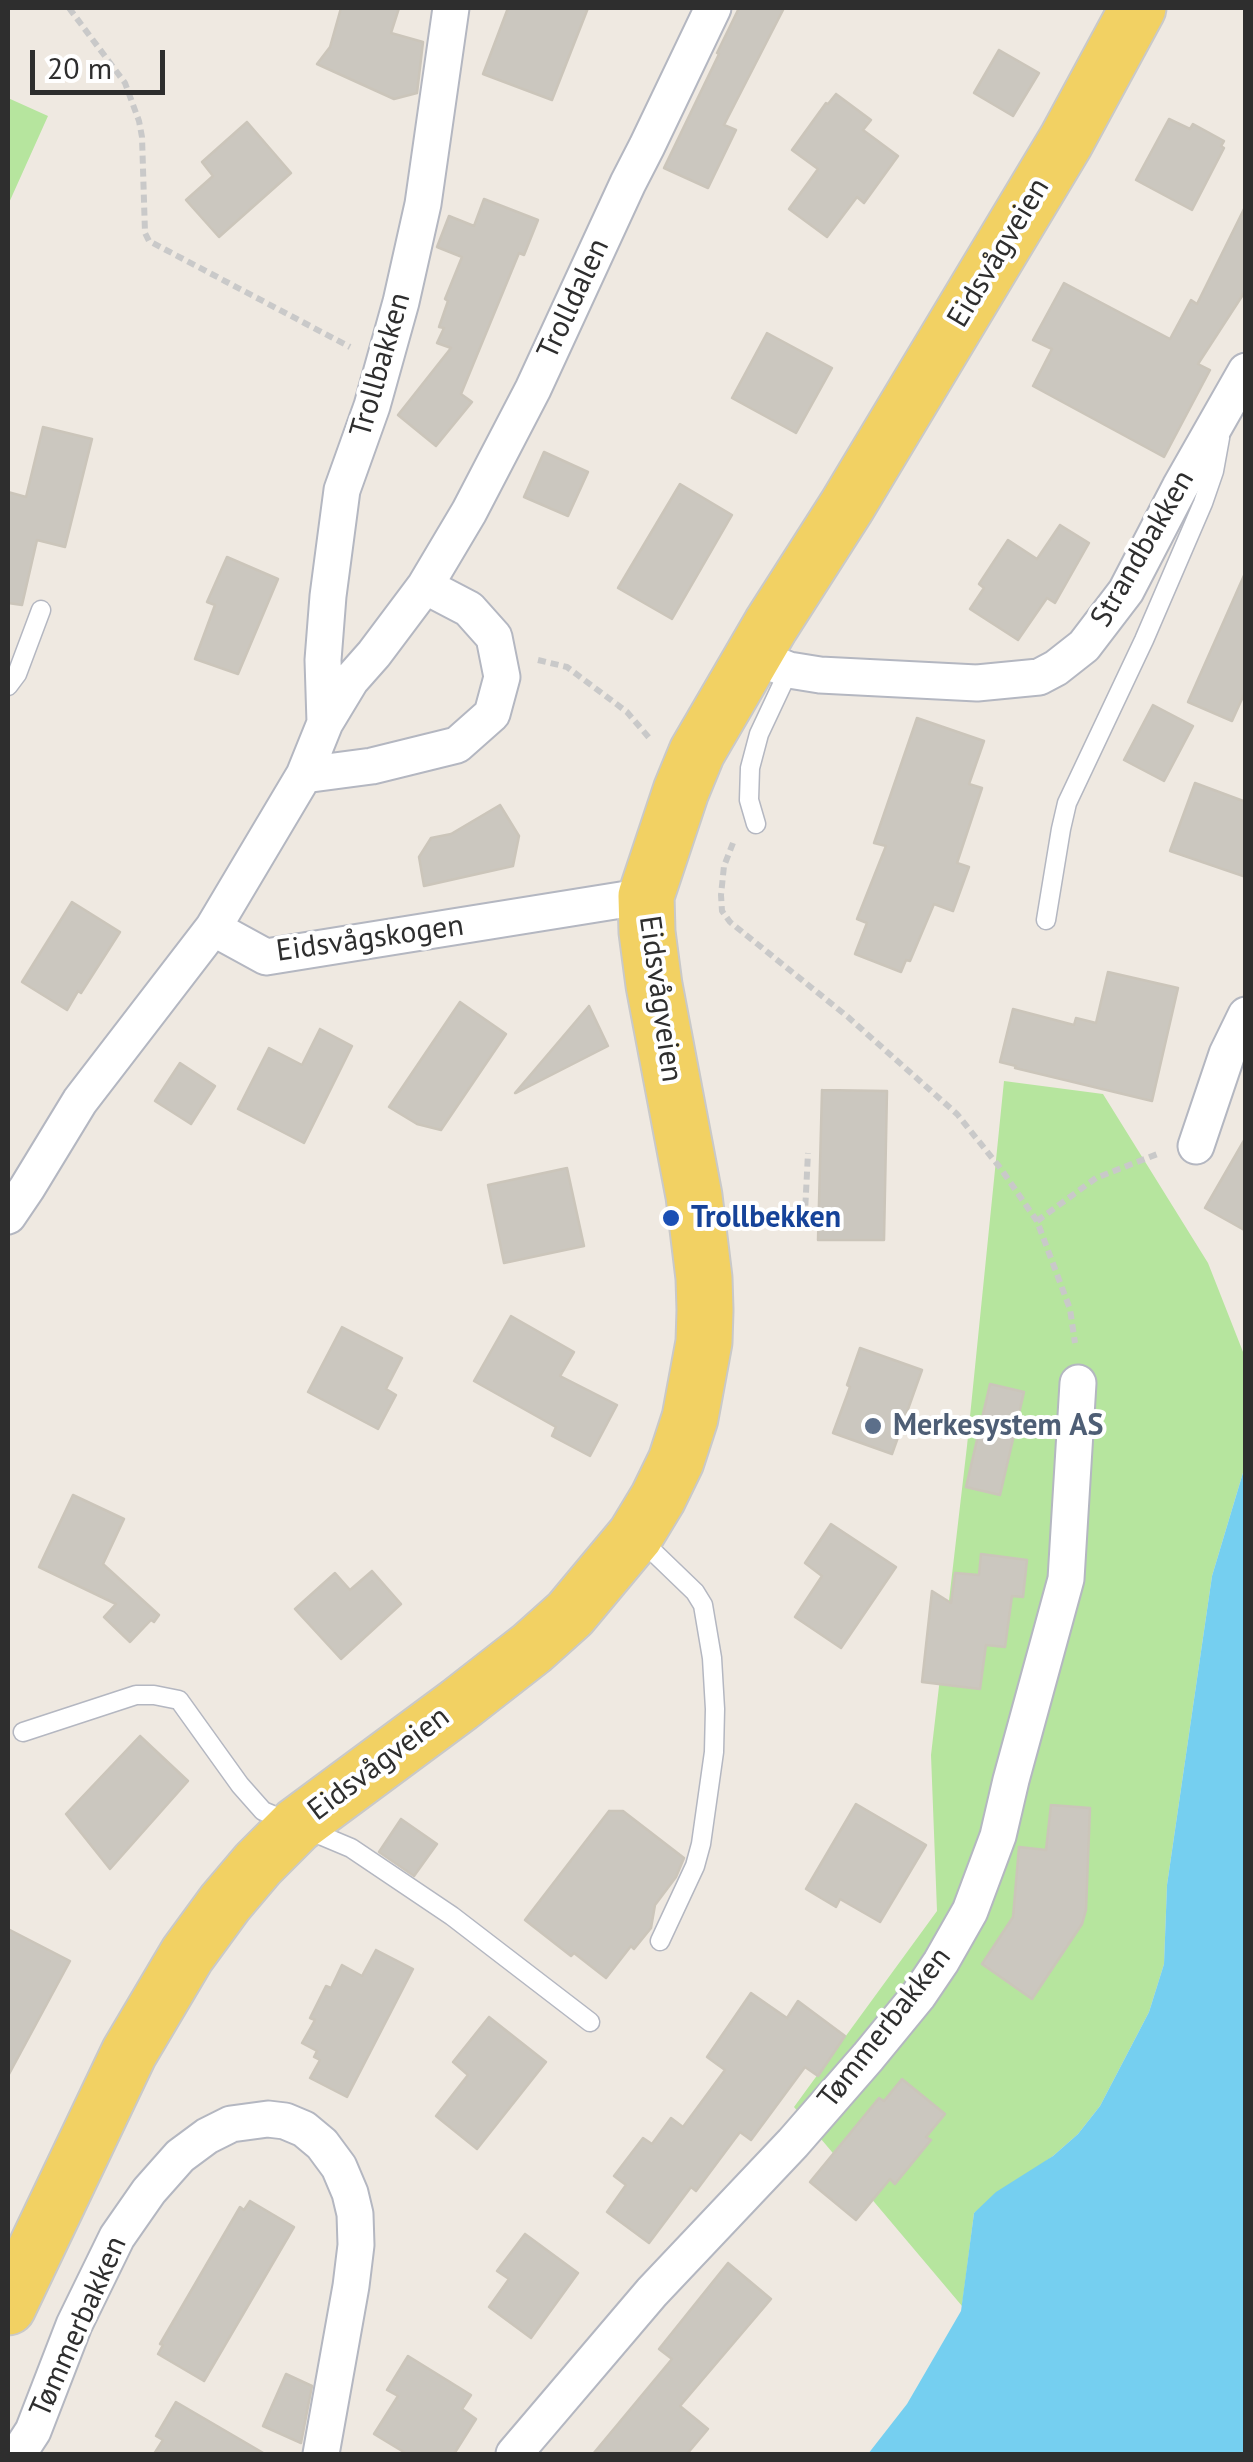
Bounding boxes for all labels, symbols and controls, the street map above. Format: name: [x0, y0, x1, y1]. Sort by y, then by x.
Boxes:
scale bar: [35, 30, 170, 92]
text: 20 m: [47, 48, 112, 87]
street label: Eidsvågveien: [940, 172, 1058, 334]
street label: Trolldalen: [530, 233, 618, 365]
street label: Trollbakken: [343, 289, 419, 441]
street label: Strandbakken: [1084, 464, 1202, 634]
street label: Eidsvågskogen: [274, 908, 466, 970]
street label: Eidsvågveien: [631, 914, 689, 1084]
place label: Trollbekken: [691, 1200, 841, 1236]
marker: Trollbekken: [660, 1207, 682, 1229]
place label: Merkesystem AS: [893, 1408, 1103, 1444]
marker: Merkesystem AS: [862, 1415, 884, 1437]
street label: Eidsvågveien: [301, 1699, 457, 1829]
street label: Tømmerbakken: [811, 1940, 959, 2116]
street label: Tømmerbakken: [23, 2231, 135, 2423]

